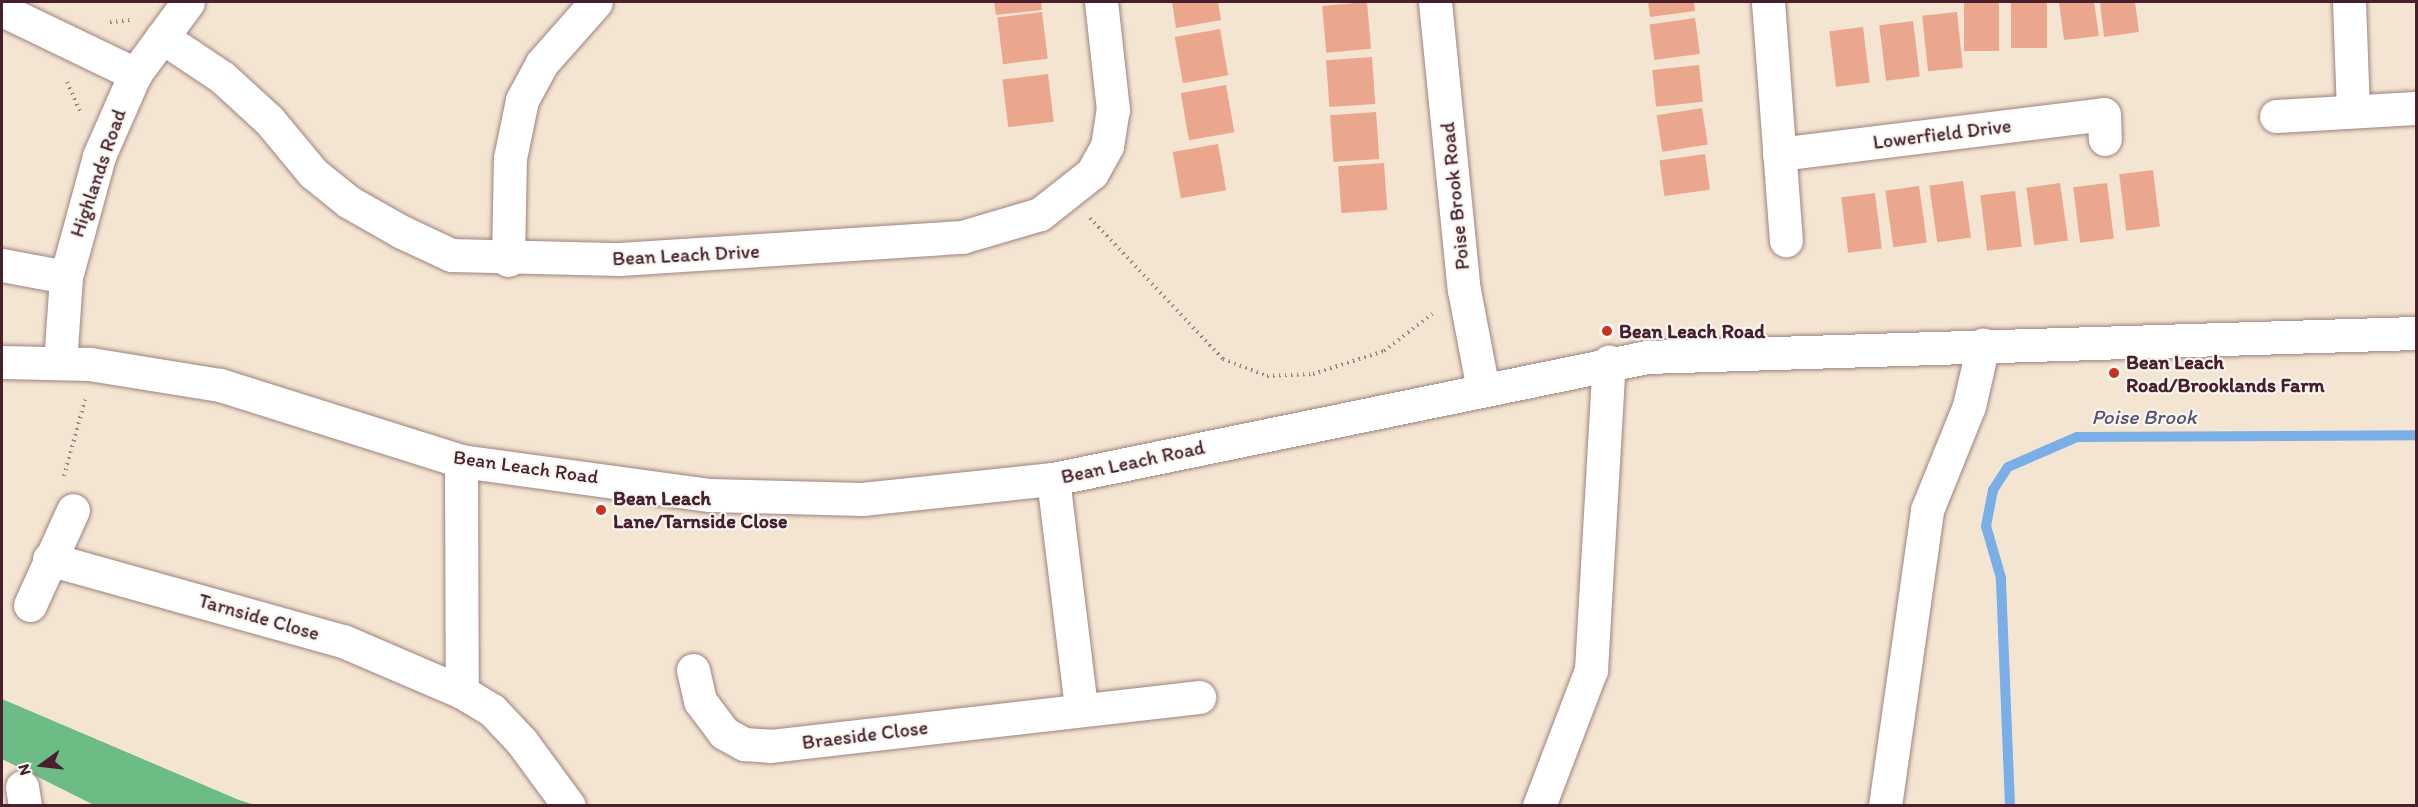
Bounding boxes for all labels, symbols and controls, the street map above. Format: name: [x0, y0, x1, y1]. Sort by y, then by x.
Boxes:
street label: Highlands Road: [65, 106, 131, 240]
street label: Lowerfield Drive: [1871, 114, 2013, 154]
street label: Poise Brook Road: [1435, 121, 1475, 271]
street label: Bean Leach Drive: [612, 239, 760, 271]
place label: Bean Leach Road: [1619, 319, 1764, 343]
marker: Bean Leach Road: [1600, 324, 1614, 338]
place label: Bean Leach Road/Brooklands Farm: [2126, 350, 2325, 397]
marker: Bean Leach Road/Brooklands Farm: [2107, 366, 2121, 380]
water label: Poise Brook: [2091, 404, 2197, 430]
street label: Bean Leach Road: [1060, 435, 1206, 489]
street label: Bean Leach Road: [453, 445, 599, 489]
place label: Bean Leach Lane/Tarnside Close: [613, 486, 787, 533]
marker: Bean Leach Lane/Tarnside Close: [594, 503, 608, 517]
street label: Tarnside Close: [196, 588, 322, 646]
street label: Braeside Close: [801, 715, 929, 755]
north arrow: [12, 735, 72, 795]
text: N: [14, 762, 35, 777]

